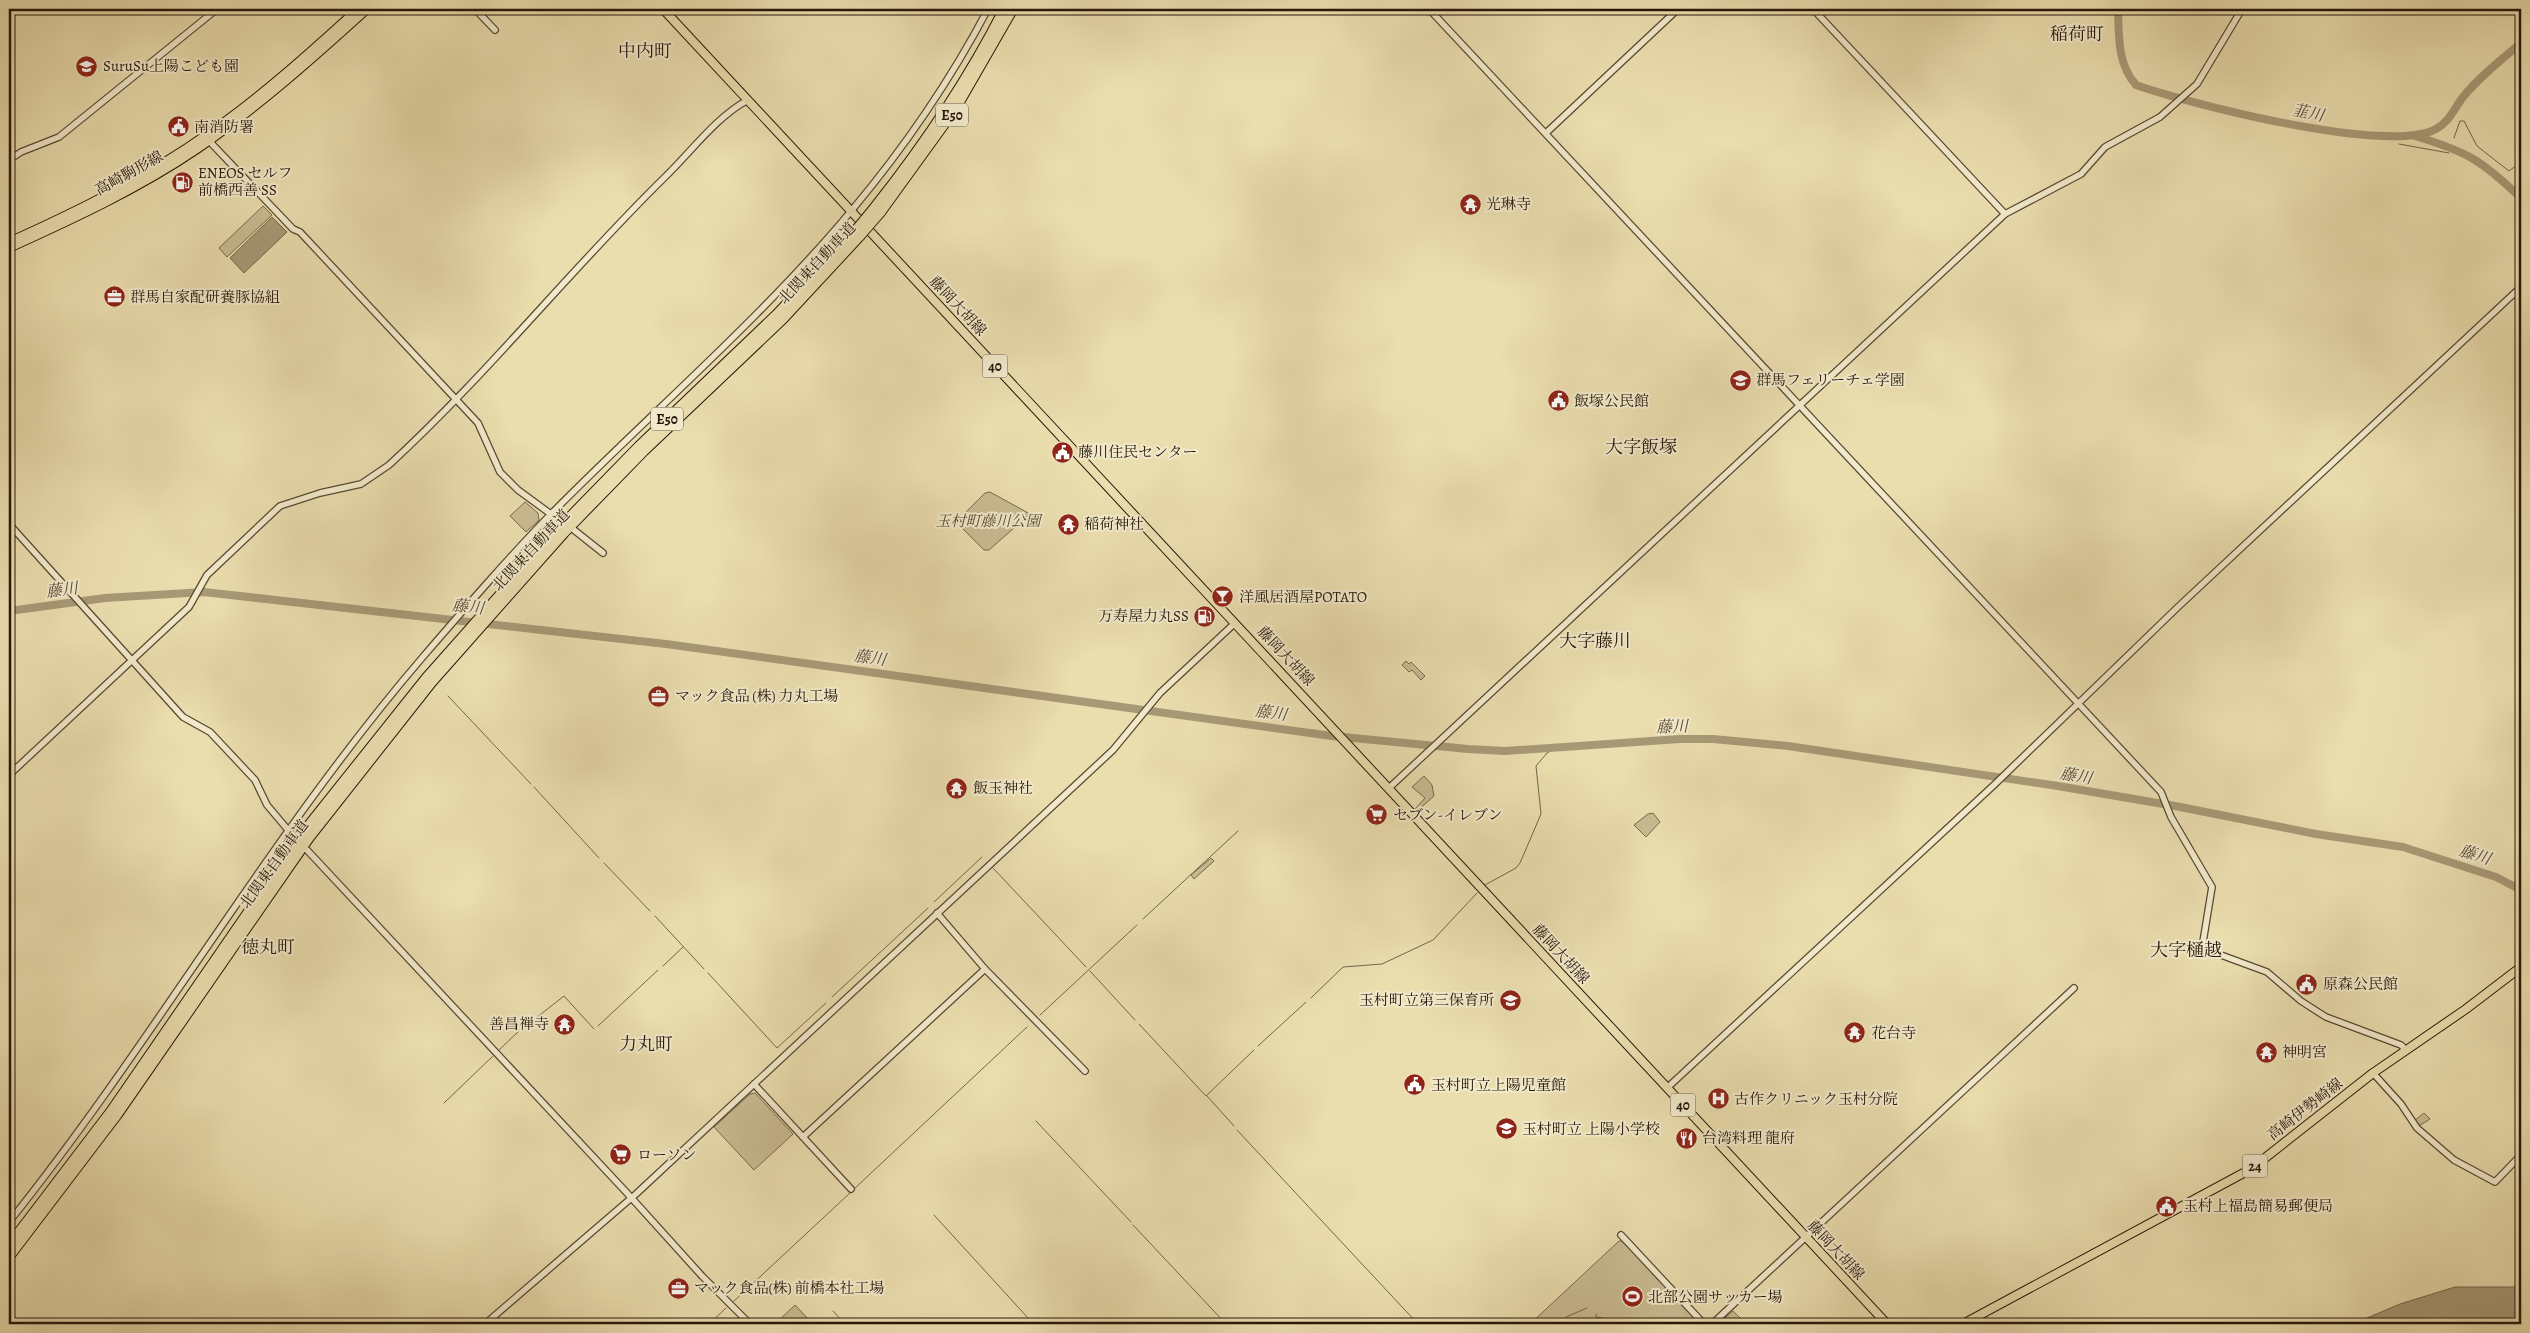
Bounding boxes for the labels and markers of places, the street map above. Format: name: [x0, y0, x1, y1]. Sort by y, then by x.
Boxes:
school or university icon: SuruSu上陽こども園: [75, 54, 99, 78]
place label: SuruSu上陽こども園: [103, 56, 239, 76]
public building icon: 南消防署: [166, 115, 190, 139]
place label: 南消防署: [194, 117, 254, 137]
place label: ENEOS セルフ 前橋西善 SS: [198, 163, 293, 200]
fuel station icon: ENEOS セルフ 前橋西善 SS: [170, 170, 194, 194]
temple icon: 光琳寺: [1458, 192, 1482, 216]
place label: 光琳寺: [1486, 194, 1531, 214]
office icon: 群馬自家配研養豚協組: [102, 285, 126, 309]
place label: 群馬自家配研養豚協組: [130, 287, 280, 307]
school or university icon: 群馬フェリーチェ学園: [1728, 368, 1752, 392]
place label: 群馬フェリーチェ学園: [1756, 370, 1905, 390]
public building icon: 飯塚公民館: [1546, 389, 1570, 413]
place label: 飯塚公民館: [1574, 391, 1649, 411]
public building icon: 藤川住民センター: [1050, 440, 1074, 464]
place label: 藤川住民センター: [1078, 442, 1197, 462]
temple icon: 稲荷神社: [1056, 512, 1080, 536]
place label: 稲荷神社: [1084, 514, 1144, 534]
bar icon: 洋風居酒屋POTATO: [1211, 585, 1235, 609]
place label: 洋風居酒屋POTATO: [1239, 587, 1367, 607]
fuel station icon: 万寿屋力丸SS: [1193, 604, 1217, 628]
place label: 万寿屋力丸SS: [1098, 606, 1189, 626]
office icon: マック食品 (株) 力丸工場: [647, 684, 671, 708]
place label: マック食品 (株) 力丸工場: [675, 686, 839, 706]
temple icon: 飯玉神社: [945, 776, 969, 800]
place label: 飯玉神社: [973, 778, 1033, 798]
supermarket icon: セブン-イレブン: [1365, 803, 1389, 827]
place label: セブン-イレブン: [1393, 805, 1503, 825]
public building icon: 原森公民館: [2295, 972, 2319, 996]
place label: 原森公民館: [2323, 974, 2398, 994]
school or university icon: 玉村町立第三保育所: [1498, 988, 1522, 1012]
place label: 玉村町立第三保育所: [1359, 990, 1494, 1010]
temple icon: 善昌禅寺: [553, 1012, 577, 1036]
place label: 善昌禅寺: [489, 1014, 549, 1034]
temple icon: 花台寺: [1843, 1021, 1867, 1045]
place label: 花台寺: [1871, 1023, 1916, 1043]
temple icon: 神明宮: [2254, 1040, 2278, 1064]
place label: 神明宮: [2282, 1042, 2327, 1062]
public building icon: 玉村町立上陽児童館: [1403, 1073, 1427, 1097]
place label: 玉村町立上陽児童館: [1431, 1075, 1566, 1095]
hospital icon: 古作クリニック玉村分院: [1706, 1087, 1730, 1111]
place label: 古作クリニック玉村分院: [1734, 1089, 1898, 1109]
school or university icon: 玉村町立 上陽小学校: [1494, 1117, 1518, 1141]
place label: 玉村町立 上陽小学校: [1522, 1119, 1660, 1139]
restaurant icon: 台湾料理 龍府: [1674, 1126, 1698, 1150]
place label: 台湾料理 龍府: [1702, 1128, 1795, 1148]
supermarket icon: ローソン: [609, 1143, 633, 1167]
place label: ローソン: [637, 1145, 696, 1165]
public building icon: 玉村上福島簡易郵便局: [2155, 1194, 2179, 1218]
place label: 玉村上福島簡易郵便局: [2183, 1196, 2333, 1216]
office icon: マック食品(株) 前橋本社工場: [666, 1276, 690, 1300]
place label: マック食品(株) 前橋本社工場: [694, 1278, 885, 1298]
sports icon: 北部公園サッカー場: [1620, 1285, 1644, 1309]
place label: 北部公園サッカー場: [1648, 1287, 1783, 1307]

